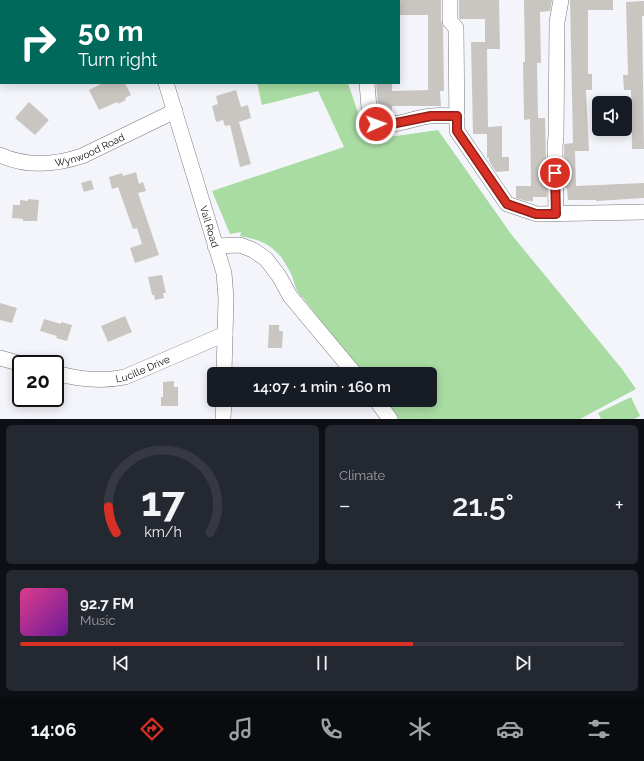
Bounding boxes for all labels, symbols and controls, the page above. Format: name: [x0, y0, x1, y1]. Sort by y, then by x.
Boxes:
text: 50 m: [78, 15, 144, 48]
icon: right: [12, 16, 64, 68]
text: Turn right: [78, 49, 157, 70]
map controls: [592, 96, 632, 136]
button: sound: [592, 96, 632, 136]
position arrow: [355, 103, 397, 145]
street label: Wynwood Road: [54, 131, 126, 168]
pin: [538, 156, 572, 190]
icon: arrive: [544, 162, 566, 184]
street label: Vail Road: [198, 204, 221, 249]
street label: Lucille Drive: [115, 353, 171, 384]
speed limit sign: 20: [12, 355, 64, 407]
text: 14:07 · 1 min · 160 m: [253, 378, 391, 396]
text: Climate: [339, 468, 385, 483]
text: 17: [141, 476, 185, 525]
text: 21.5°: [452, 488, 514, 523]
text: −: [339, 492, 351, 518]
text: +: [615, 492, 624, 518]
text: km/h: [144, 523, 181, 539]
text: 92.7 FM: [80, 595, 134, 613]
text: Music: [80, 613, 115, 628]
icon: previous: [110, 652, 132, 674]
icon: pause: [311, 652, 333, 674]
icon: next: [512, 652, 534, 674]
icon: directions: [138, 715, 166, 743]
icon: music: [227, 715, 255, 743]
icon: phone: [317, 715, 345, 743]
icon: climate: [406, 715, 434, 743]
icon: car: [496, 715, 524, 743]
icon: filters: [585, 715, 613, 743]
text: 14:06: [31, 719, 76, 740]

